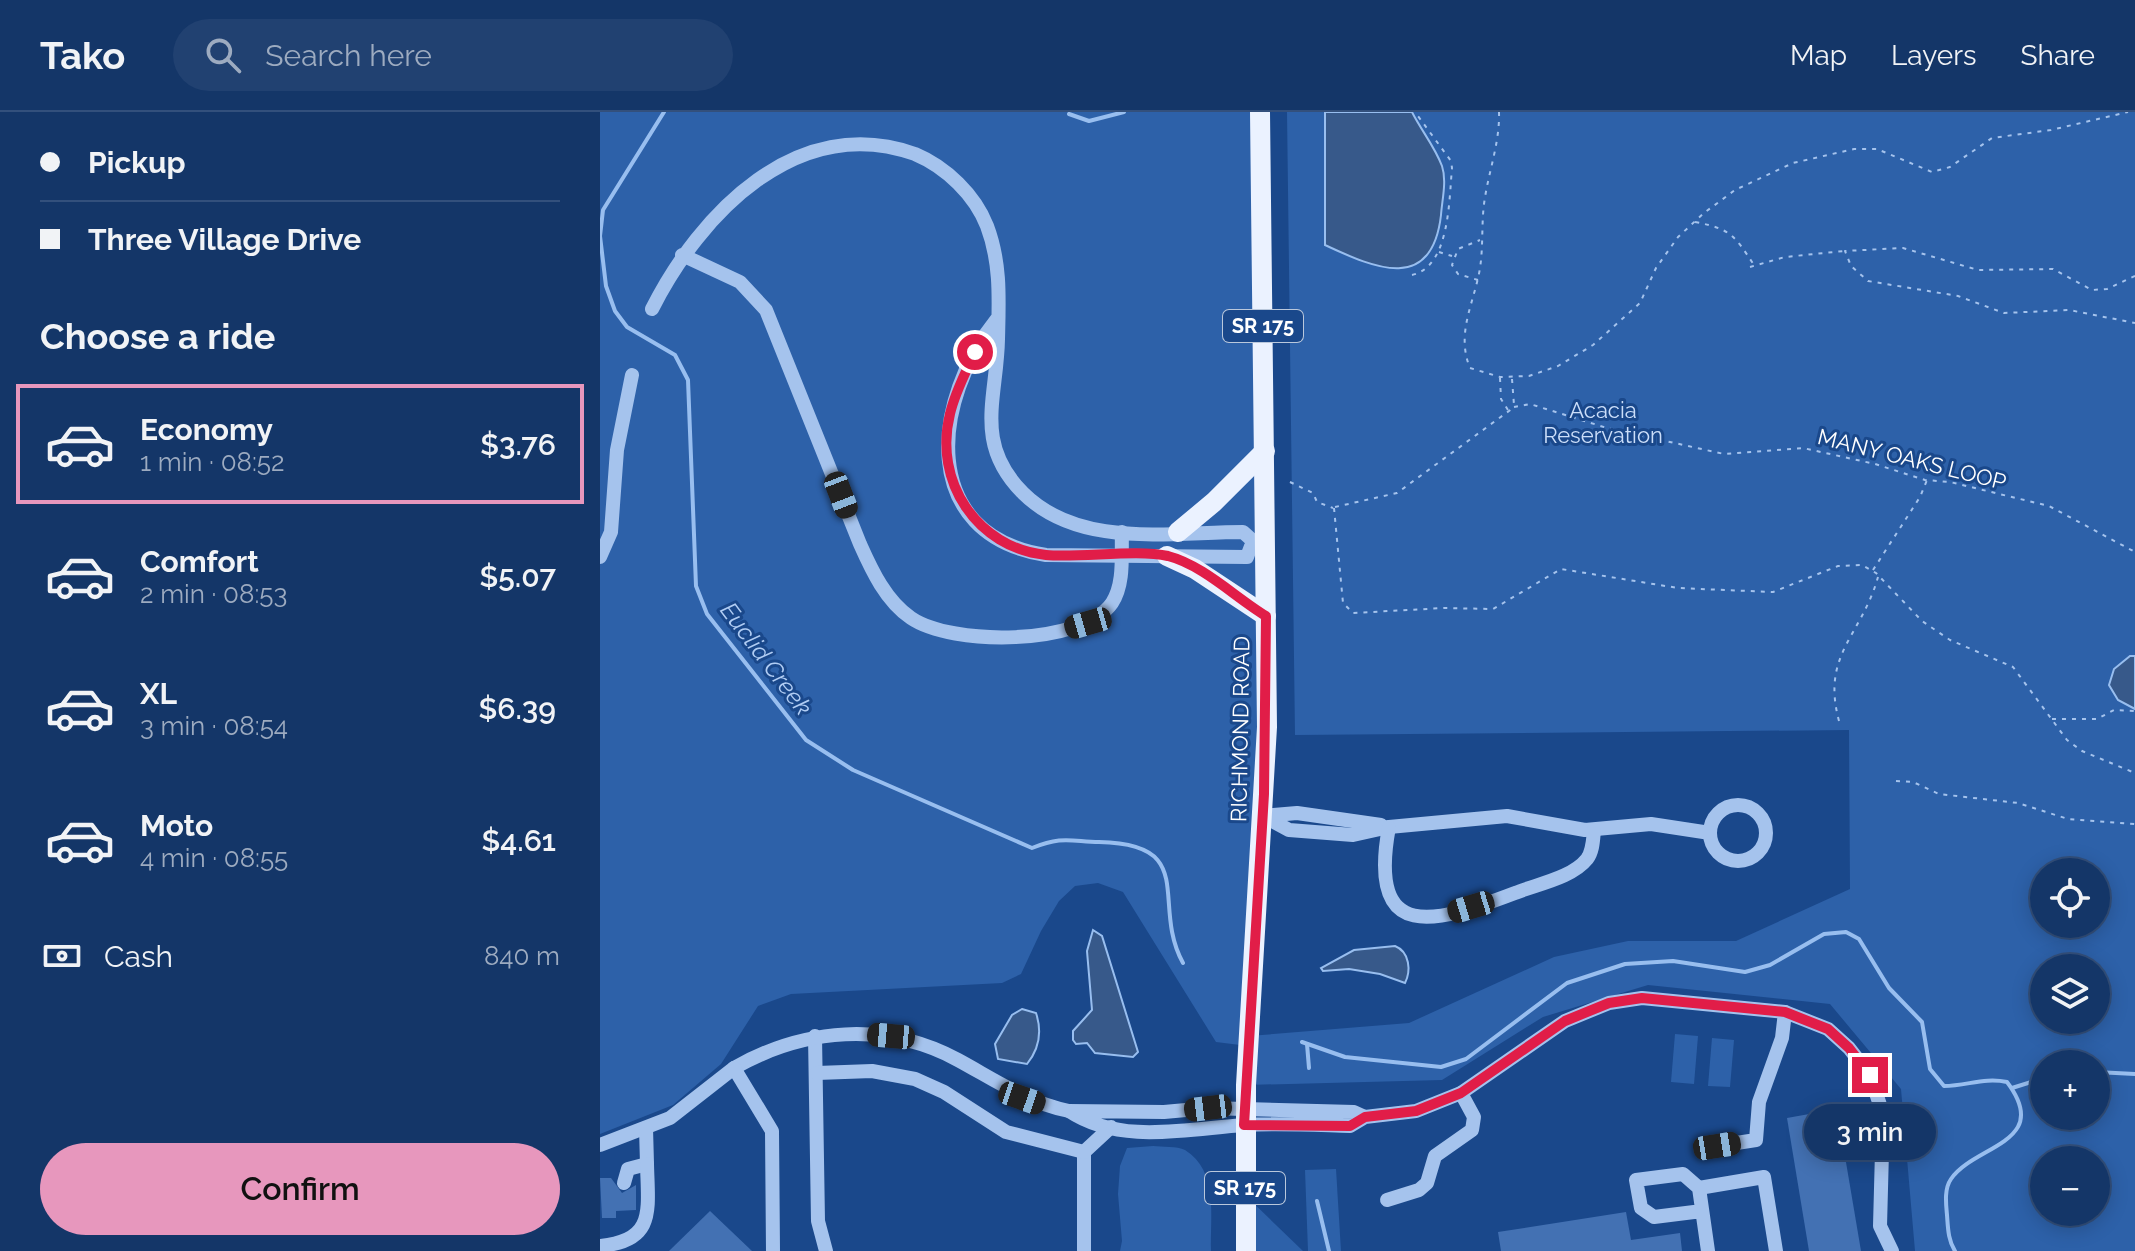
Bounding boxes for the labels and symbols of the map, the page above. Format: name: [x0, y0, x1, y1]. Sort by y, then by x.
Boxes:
road number: SR 175: [1223, 310, 1303, 342]
route start: [957, 334, 993, 370]
park label: Acacia Reservation: [1543, 397, 1663, 448]
street label: MANY OAKS LOOP: [1815, 423, 2009, 495]
car: [821, 468, 861, 522]
water label: Euclid Creek: [715, 596, 818, 721]
car: [1062, 605, 1114, 641]
street label: RICHMOND ROAD: [1225, 636, 1255, 822]
car: [1445, 889, 1497, 925]
car: [866, 1022, 916, 1050]
route end: [1852, 1057, 1888, 1093]
car: [995, 1079, 1049, 1117]
car: [1183, 1093, 1233, 1123]
callout: 3 min: [1804, 1103, 1936, 1159]
car: [1691, 1130, 1743, 1162]
road number: SR 175: [1205, 1172, 1285, 1204]

